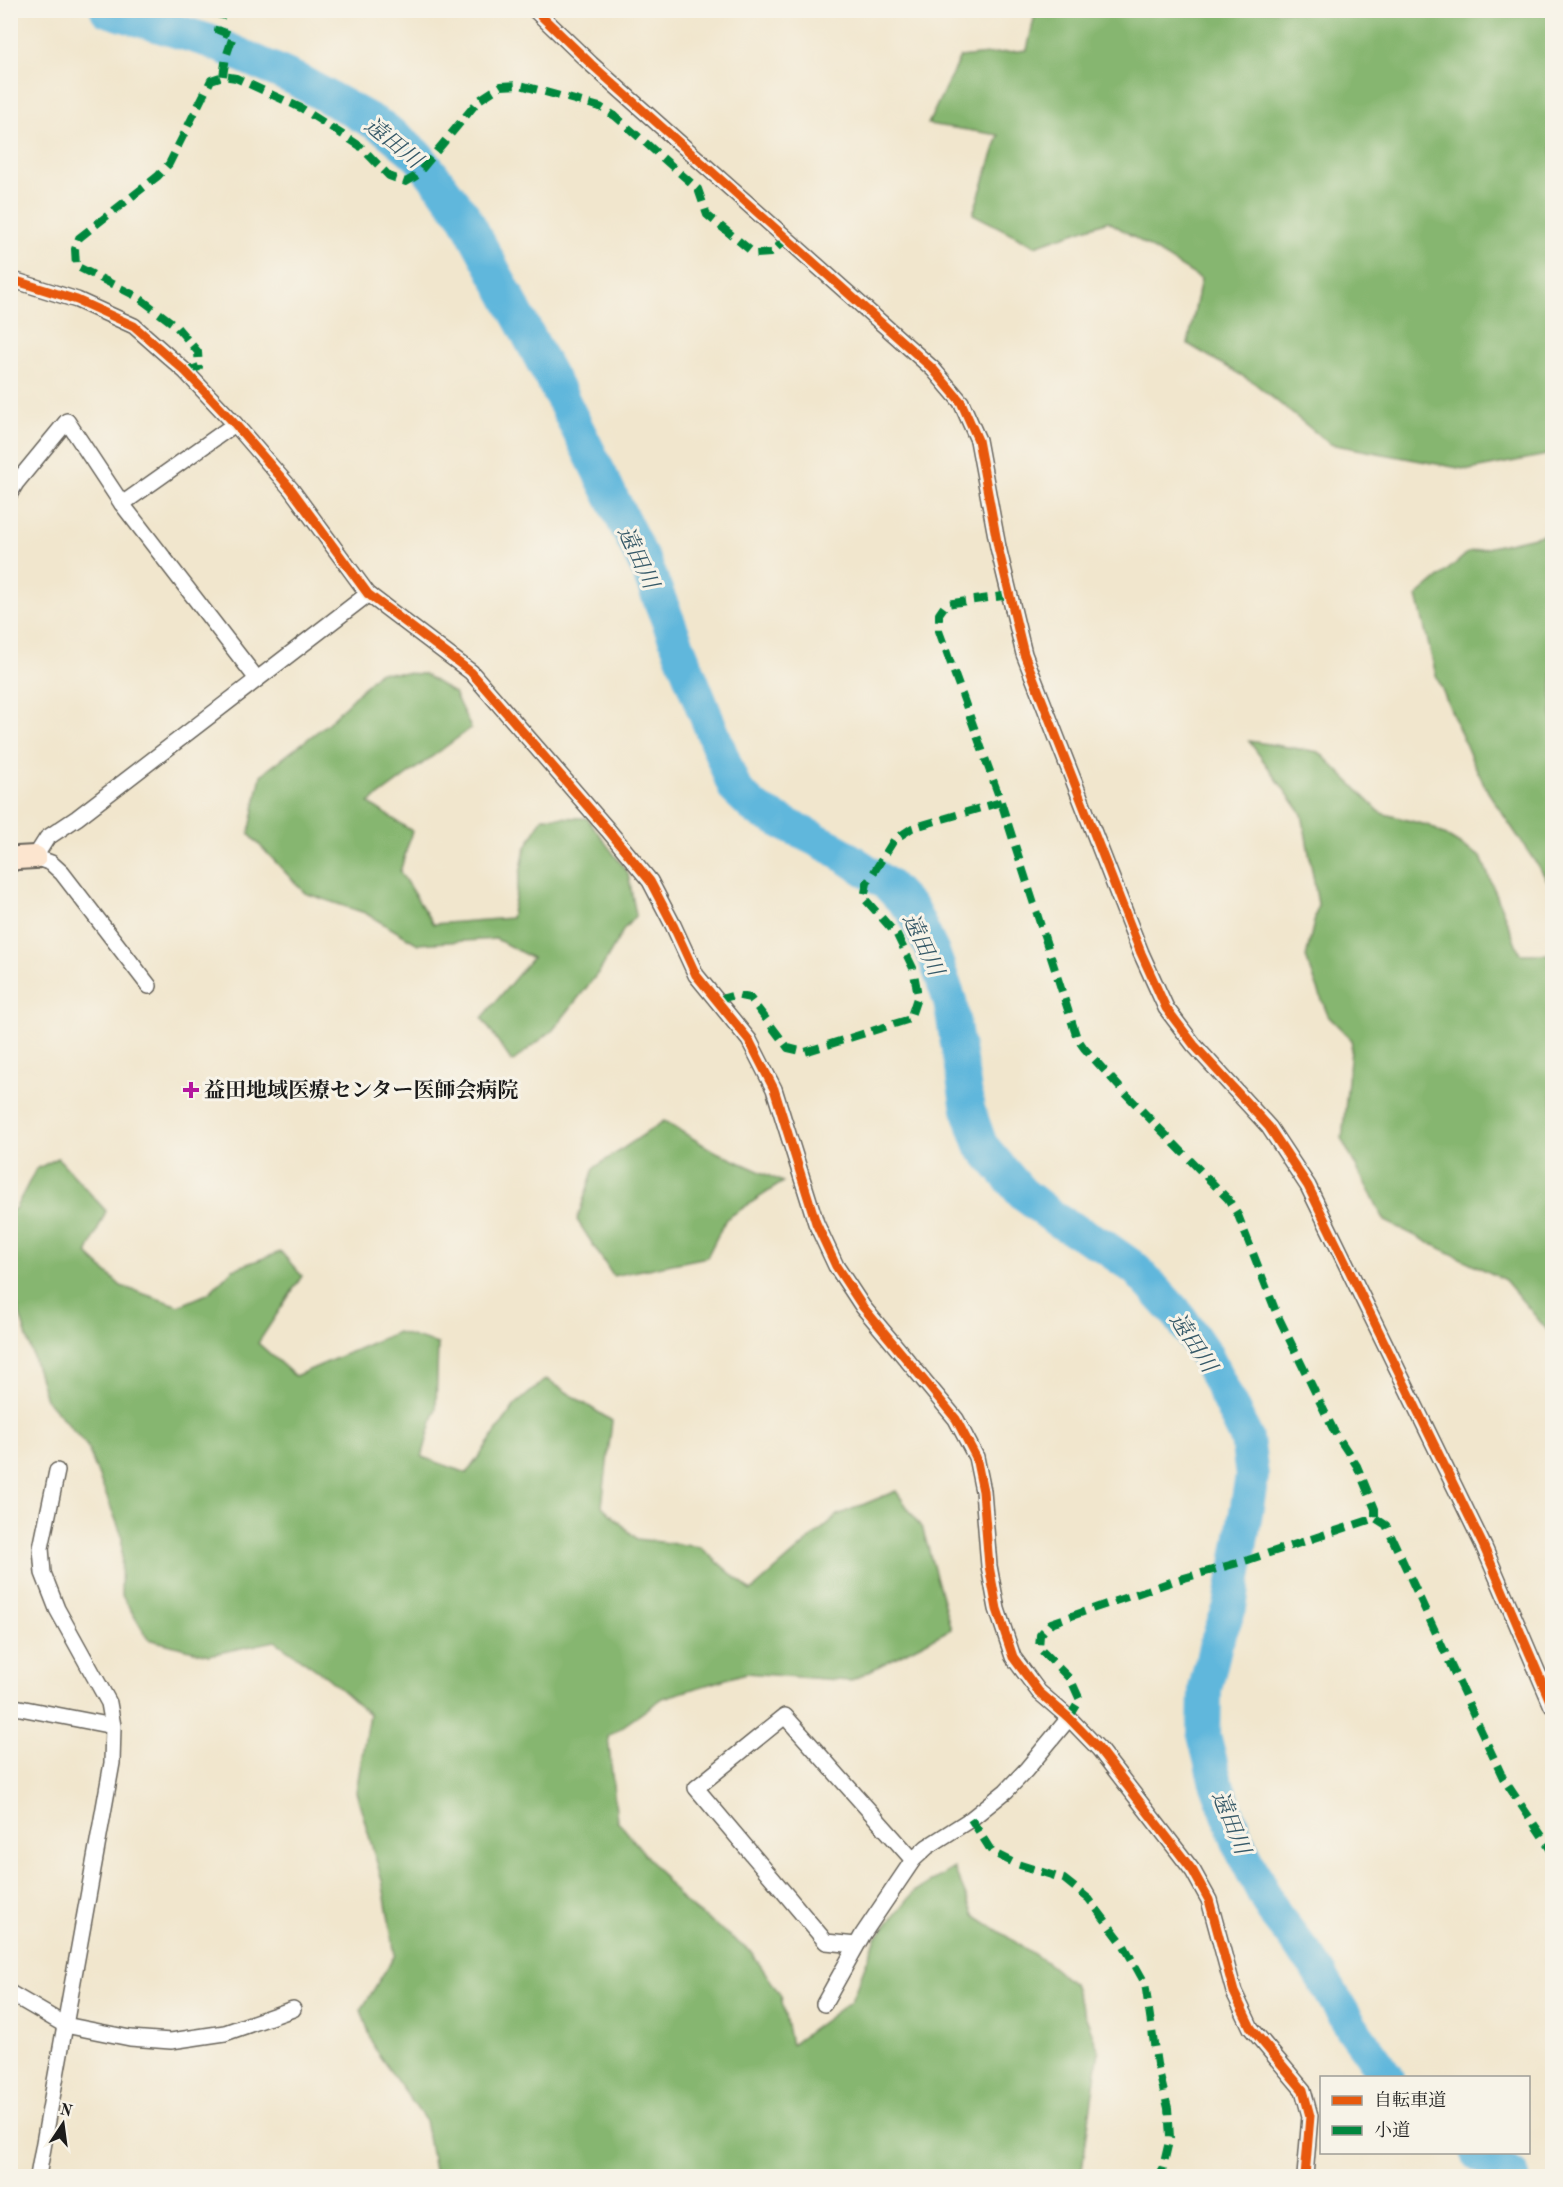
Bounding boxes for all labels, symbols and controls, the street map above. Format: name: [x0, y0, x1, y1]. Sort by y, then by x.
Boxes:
water label: 遠田川: [360, 113, 428, 174]
water label: 遠田川: [613, 522, 664, 594]
water label: 遠田川: [898, 909, 949, 981]
place label: 益田地域医療センター医師会病院: [204, 1078, 518, 1102]
marker: 益田地域医療センター医師会病院: [182, 1081, 200, 1099]
water label: 遠田川: [1165, 1308, 1222, 1378]
water label: 遠田川: [1208, 1787, 1255, 1859]
legend: [1320, 2076, 1530, 2154]
text: 自転車道: [1374, 2090, 1446, 2110]
north arrow: [33, 2094, 93, 2154]
text: N: [58, 2102, 74, 2121]
text: 小道: [1374, 2120, 1410, 2140]

